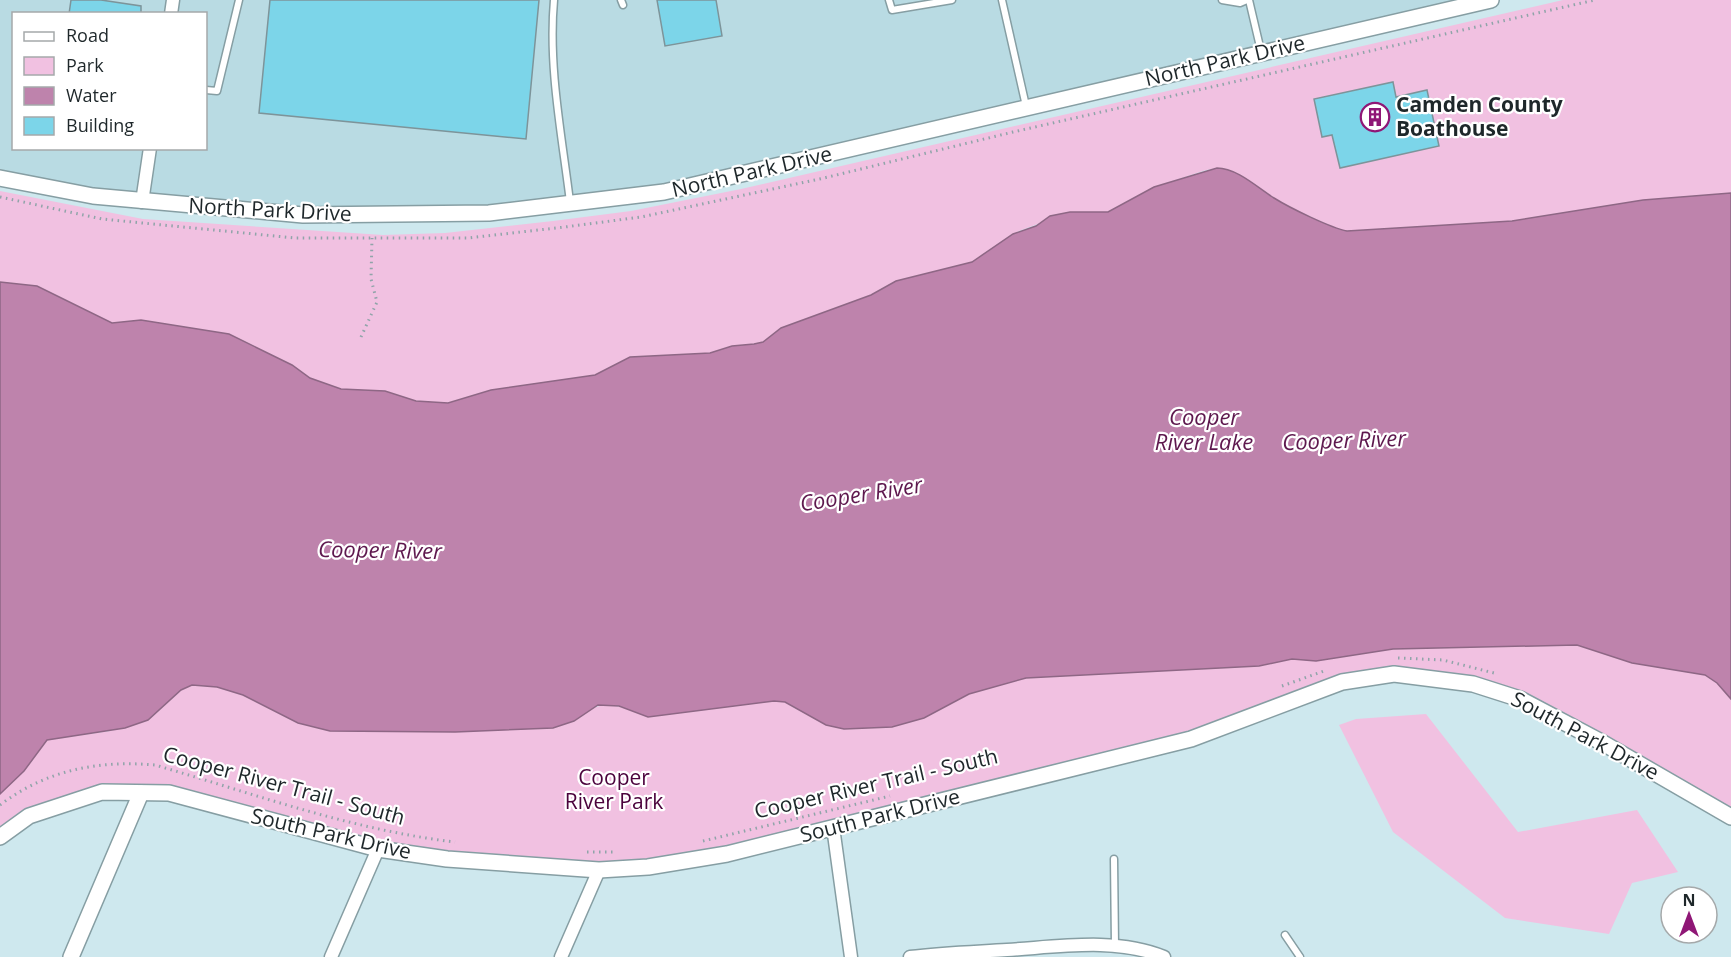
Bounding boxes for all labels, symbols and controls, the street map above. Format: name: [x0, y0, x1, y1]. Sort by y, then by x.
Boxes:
legend: [12, 12, 207, 150]
text: Road: [66, 23, 109, 47]
street label: North Park Drive: [1142, 28, 1308, 92]
text: Park: [66, 53, 104, 77]
text: Water: [66, 83, 117, 107]
place label: Camden County Boathouse: [1396, 90, 1563, 142]
building icon: Camden County Boathouse: [1359, 101, 1391, 133]
text: Building: [66, 113, 134, 137]
street label: North Park Drive: [669, 139, 835, 203]
street label: North Park Drive: [188, 191, 352, 227]
water label: Cooper River Lake: [1155, 401, 1253, 456]
water label: Cooper River: [1282, 422, 1408, 456]
water label: Cooper River: [797, 468, 926, 518]
water label: Cooper River: [318, 533, 443, 565]
street label: South Park Drive: [1507, 684, 1664, 786]
street label: Cooper River Trail - South: [160, 739, 408, 831]
street label: Cooper River Trail - South: [751, 741, 1000, 825]
park label: Cooper River Park: [565, 763, 663, 815]
street label: South Park Drive: [797, 782, 963, 848]
street label: South Park Drive: [248, 801, 414, 865]
north arrow: [1659, 885, 1719, 945]
text: N: [1682, 889, 1696, 911]

